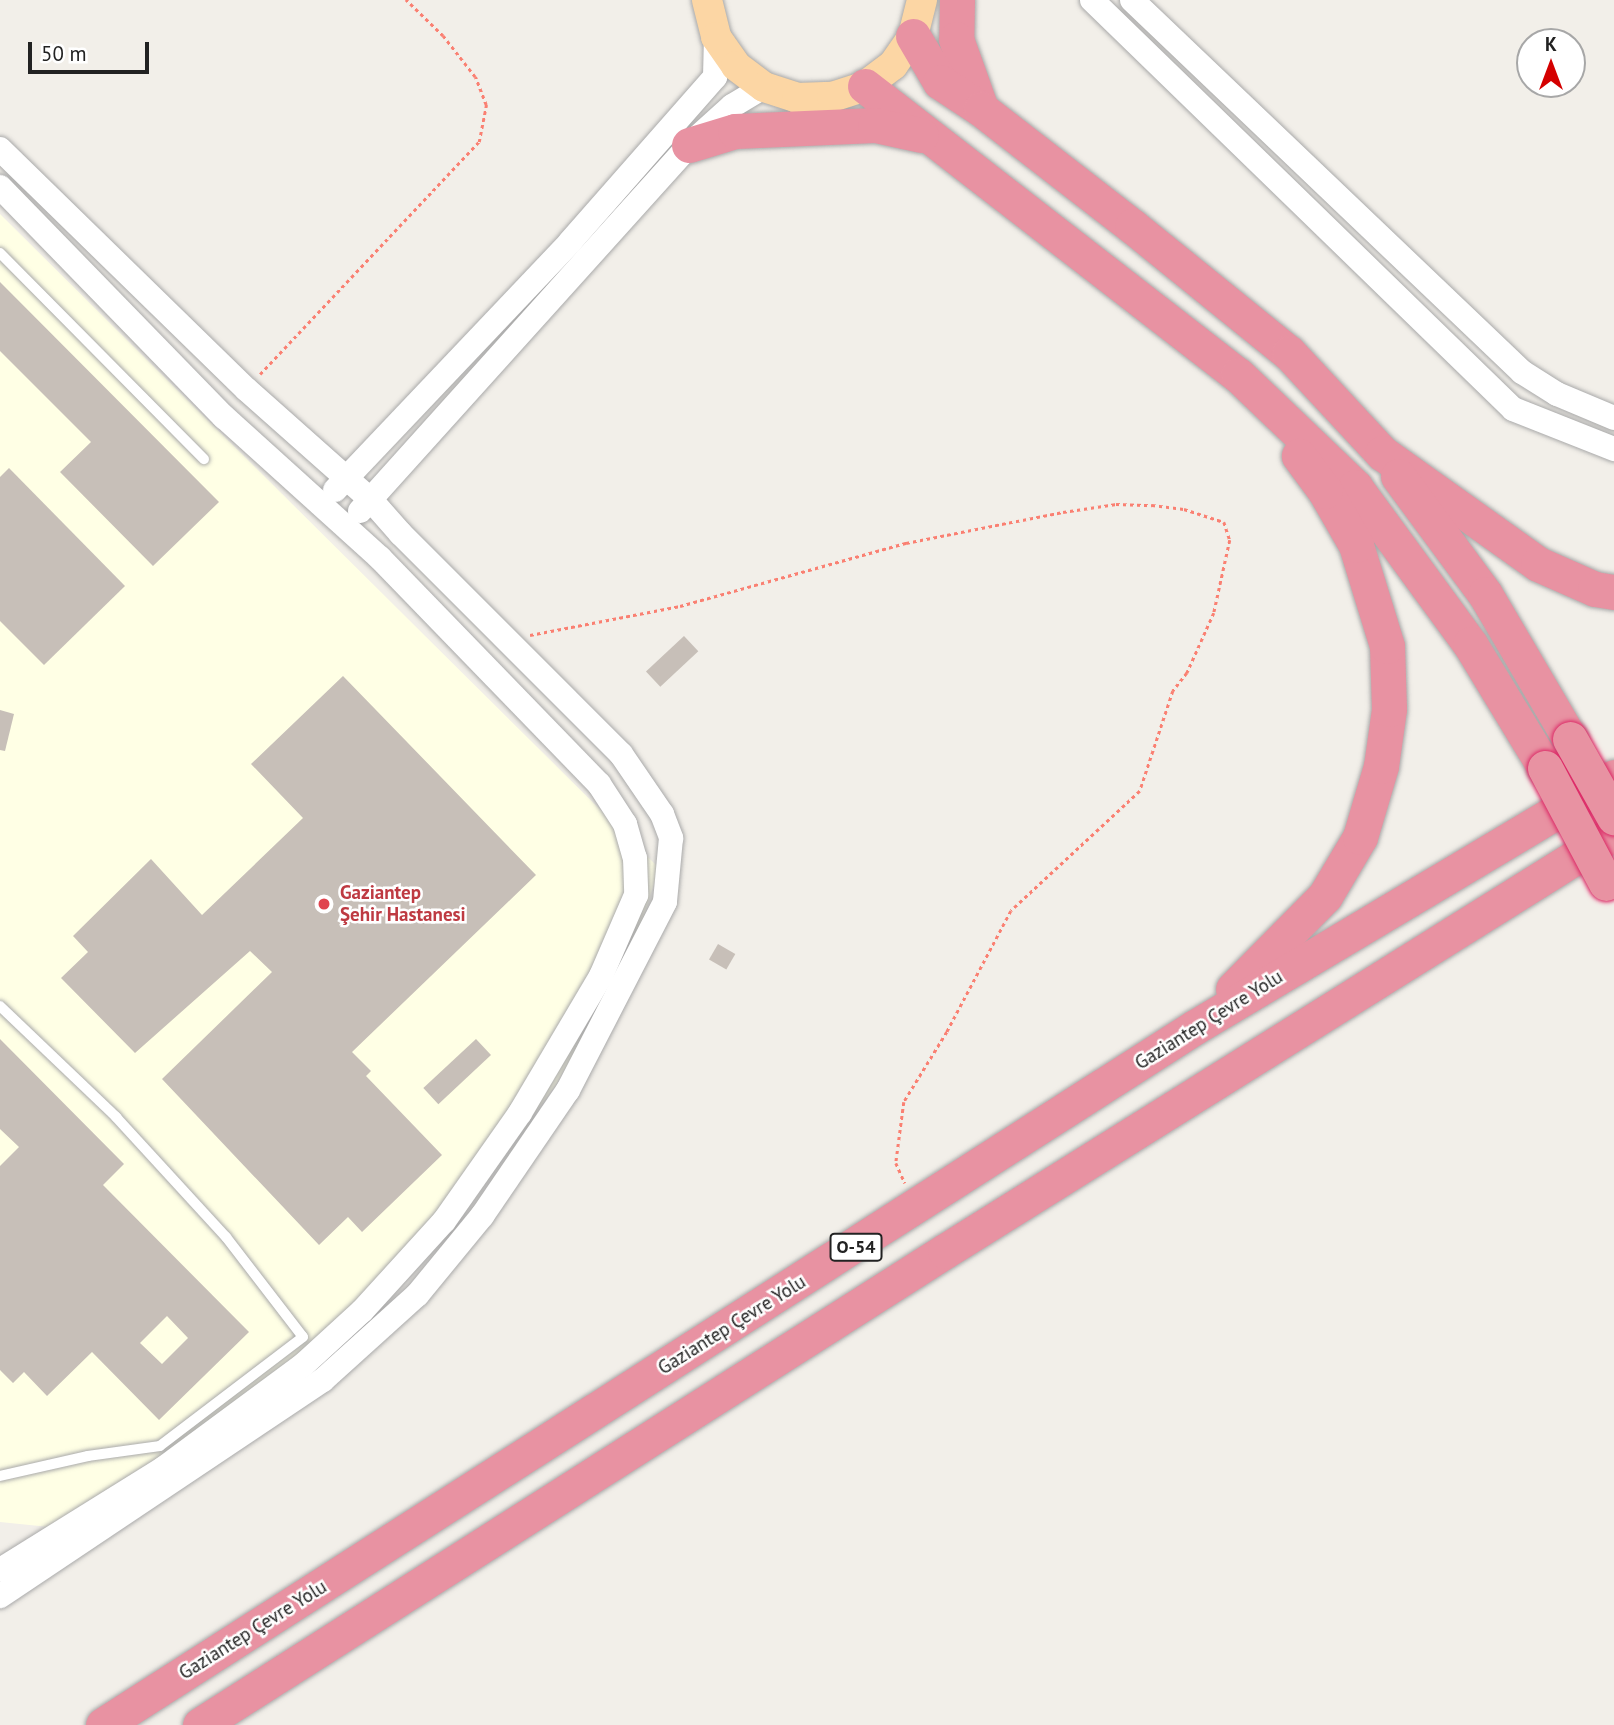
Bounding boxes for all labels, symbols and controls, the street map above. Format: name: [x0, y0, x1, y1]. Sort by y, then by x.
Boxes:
scale bar: [32, 28, 152, 72]
north arrow: [1516, 28, 1586, 98]
text: K: [1545, 32, 1557, 56]
text: 50 m: [41, 40, 87, 67]
place label: Gaziantep Şehir Hastanesi: [340, 882, 466, 926]
marker: Gaziantep Şehir Hastanesi: [314, 894, 334, 914]
street label: Gaziantep Çevre Yolu: [1131, 965, 1287, 1075]
road number: O-54: [828, 1232, 884, 1262]
street label: Gaziantep Çevre Yolu: [654, 1270, 810, 1380]
street label: Gaziantep Çevre Yolu: [175, 1575, 331, 1685]

